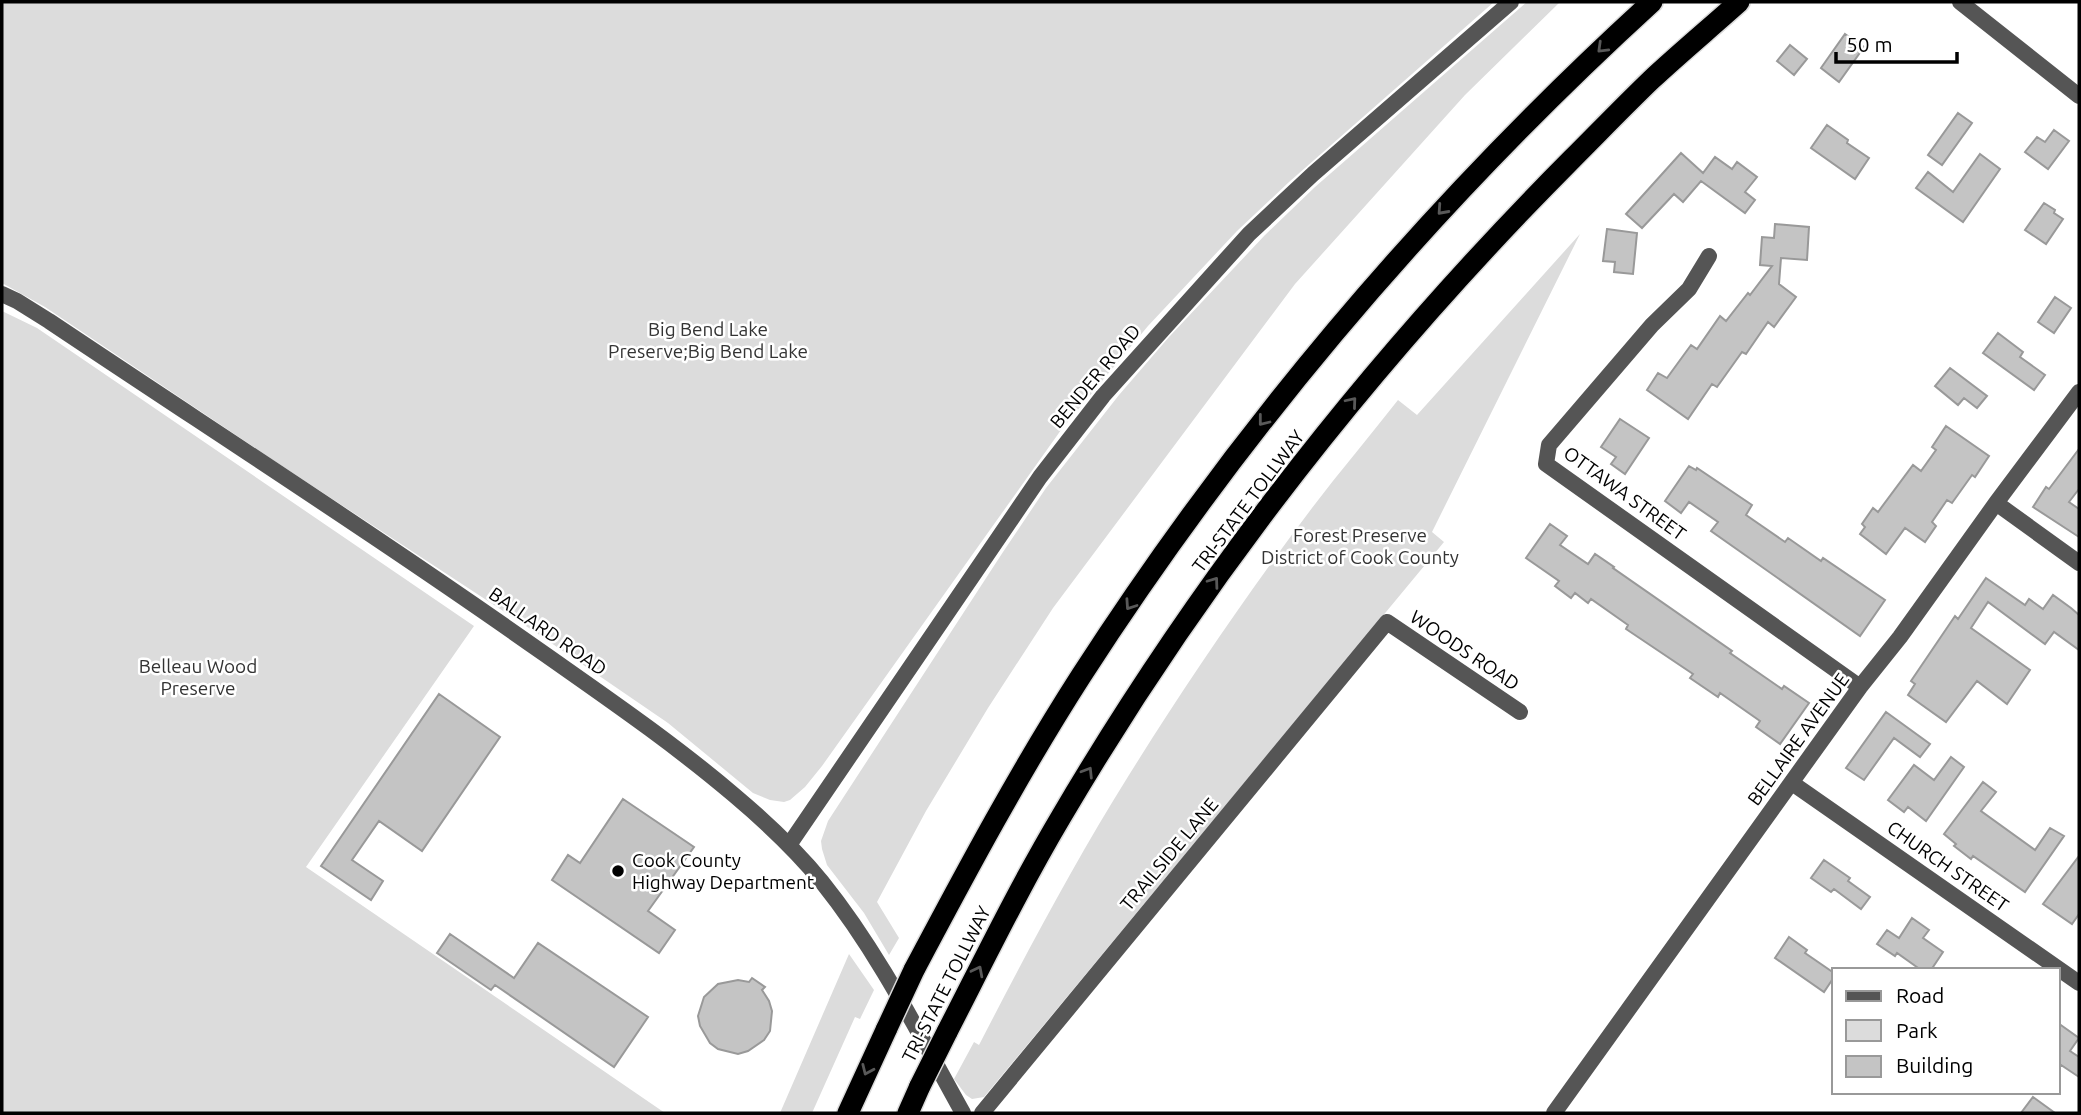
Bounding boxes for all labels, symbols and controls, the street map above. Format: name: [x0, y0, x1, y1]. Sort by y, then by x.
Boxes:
scale bar: [1836, 21, 1957, 65]
text: 50 m: [1846, 32, 1893, 56]
one-way arrow: [1598, 40, 1611, 53]
one-way arrow: [1438, 201, 1450, 214]
park label: Big Bend Lake Preserve;Big Bend Lake: [608, 318, 808, 362]
street label: BENDER ROAD: [1045, 320, 1145, 432]
one-way arrow: [1344, 397, 1356, 410]
one-way arrow: [1259, 413, 1272, 425]
street label: TRI-STATE TOLLWAY: [1187, 426, 1309, 576]
street label: OTTAWA STREET: [1560, 441, 1691, 545]
park label: Forest Preserve District of Cook County: [1261, 524, 1459, 568]
one-way arrow: [1206, 578, 1218, 590]
street label: BALLARD ROAD: [485, 582, 611, 680]
one-way arrow: [1125, 597, 1138, 610]
street label: WOODS ROAD: [1406, 605, 1524, 695]
park label: Belleau Wood Preserve: [139, 655, 257, 699]
street label: BELLAIRE AVENUE: [1743, 669, 1853, 809]
one-way arrow: [1080, 767, 1093, 780]
street label: TRAILSIDE LANE: [1116, 793, 1222, 915]
street label: CHURCH STREET: [1883, 816, 2013, 916]
place label: Cook County Highway Department: [632, 849, 815, 893]
marker: Cook County Highway Department: [610, 863, 626, 879]
street label: TRI-STATE TOLLWAY: [897, 902, 995, 1066]
one-way arrow: [970, 966, 984, 978]
legend: [1832, 968, 2060, 1094]
text: Road: [1896, 983, 1944, 1007]
text: Park: [1896, 1018, 1938, 1042]
text: Building: [1896, 1053, 1973, 1077]
one-way arrow: [861, 1063, 875, 1076]

